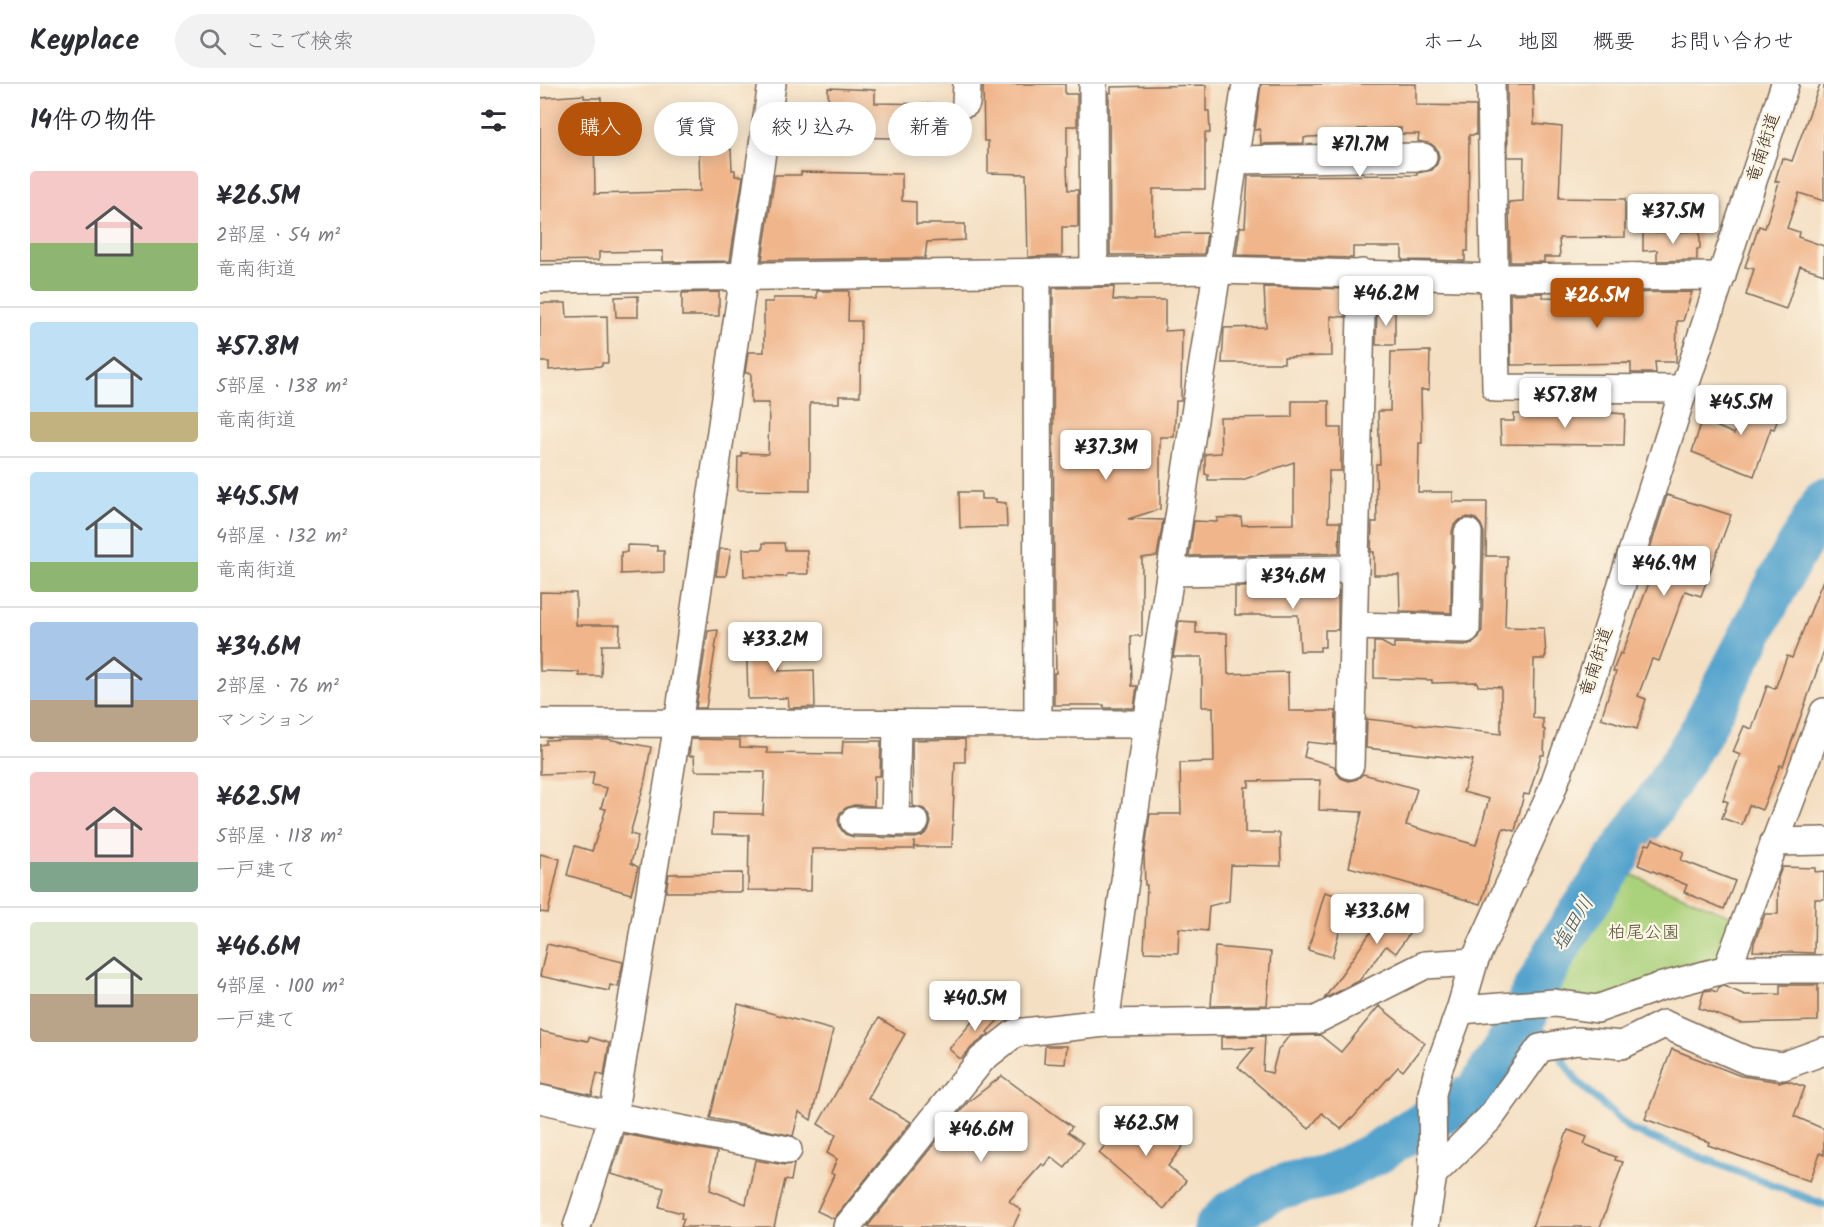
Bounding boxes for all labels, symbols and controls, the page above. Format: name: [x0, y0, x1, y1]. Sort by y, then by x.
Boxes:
search box: [175, 14, 595, 68]
text: Keyplace: [30, 19, 139, 64]
icon: search: [196, 25, 229, 58]
text: ここで検索: [244, 25, 354, 60]
text: ホーム: [1423, 26, 1485, 59]
text: 地図: [1518, 26, 1560, 59]
text: 概要: [1593, 26, 1635, 59]
text: お問い合わせ: [1668, 26, 1794, 59]
text: 14件の物件: [30, 100, 156, 142]
chip: 購入: [558, 102, 642, 156]
chip: 賃貸: [654, 102, 738, 156]
chip: 絞り込み: [750, 102, 876, 156]
chip: 新着: [888, 102, 972, 156]
icon: filters: [477, 104, 510, 137]
street label: 竜南街道: [1739, 109, 1789, 187]
pin: ¥71.7M: [1311, 127, 1409, 178]
text: ¥71.7M: [1331, 130, 1389, 162]
text: ¥26.5M: [216, 176, 300, 218]
pin: ¥37.5M: [1624, 194, 1722, 245]
icon: home: [78, 195, 150, 267]
text: ¥37.5M: [1642, 197, 1704, 229]
text: 2部屋 · 54 m²: [216, 220, 340, 252]
text: 竜南街道: [216, 254, 296, 286]
pin: ¥46.2M: [1337, 276, 1435, 327]
pin: ¥26.5M: [1548, 278, 1646, 329]
text: ¥46.2M: [1353, 279, 1419, 311]
text: ¥26.5M: [1565, 281, 1629, 313]
text: ¥57.8M: [216, 327, 299, 369]
icon: home: [78, 346, 150, 418]
text: 5部屋 · 138 m²: [216, 371, 347, 403]
pin: ¥57.8M: [1516, 378, 1614, 429]
text: ¥57.8M: [1533, 381, 1597, 413]
pin: ¥45.5M: [1692, 385, 1790, 436]
text: ¥45.5M: [1709, 388, 1773, 420]
text: 竜南街道: [216, 405, 296, 437]
pin: ¥37.3M: [1057, 430, 1155, 481]
text: ¥37.3M: [1074, 433, 1138, 465]
text: ¥45.5M: [216, 477, 298, 519]
icon: home: [78, 496, 150, 568]
text: 4部屋 · 132 m²: [216, 521, 347, 553]
pin: ¥46.9M: [1615, 546, 1713, 597]
text: ¥46.9M: [1632, 549, 1696, 581]
text: 竜南街道: [216, 555, 296, 587]
pin: ¥34.6M: [1244, 559, 1342, 610]
text: ¥34.6M: [1261, 562, 1325, 594]
pin: ¥33.2M: [726, 622, 824, 673]
street label: 竜南街道: [1572, 623, 1622, 701]
text: ¥33.2M: [742, 625, 808, 657]
text: ¥34.6M: [216, 627, 300, 669]
icon: home: [78, 646, 150, 718]
text: 2部屋 · 76 m²: [216, 671, 339, 703]
text: マンション: [216, 705, 315, 737]
text: ¥62.5M: [216, 777, 300, 819]
icon: home: [78, 796, 150, 868]
text: 5部屋 · 118 m²: [216, 821, 342, 853]
text: 一戸建て: [216, 855, 296, 887]
water label: 塩田川: [1545, 890, 1603, 958]
pin: ¥33.6M: [1328, 894, 1426, 945]
text: ¥33.6M: [1345, 897, 1409, 929]
park label: 柏尾公園: [1608, 919, 1680, 948]
text: ¥46.6M: [216, 927, 300, 969]
icon: home: [78, 946, 150, 1018]
text: 4部屋 · 100 m²: [216, 971, 344, 1003]
pin: ¥40.5M: [926, 981, 1024, 1032]
text: ¥40.5M: [943, 984, 1007, 1016]
text: 一戸建て: [216, 1005, 296, 1037]
pin: ¥62.5M: [1097, 1106, 1195, 1157]
text: ¥62.5M: [1114, 1109, 1178, 1141]
pin: ¥46.6M: [932, 1112, 1030, 1163]
text: ¥46.6M: [949, 1115, 1013, 1147]

